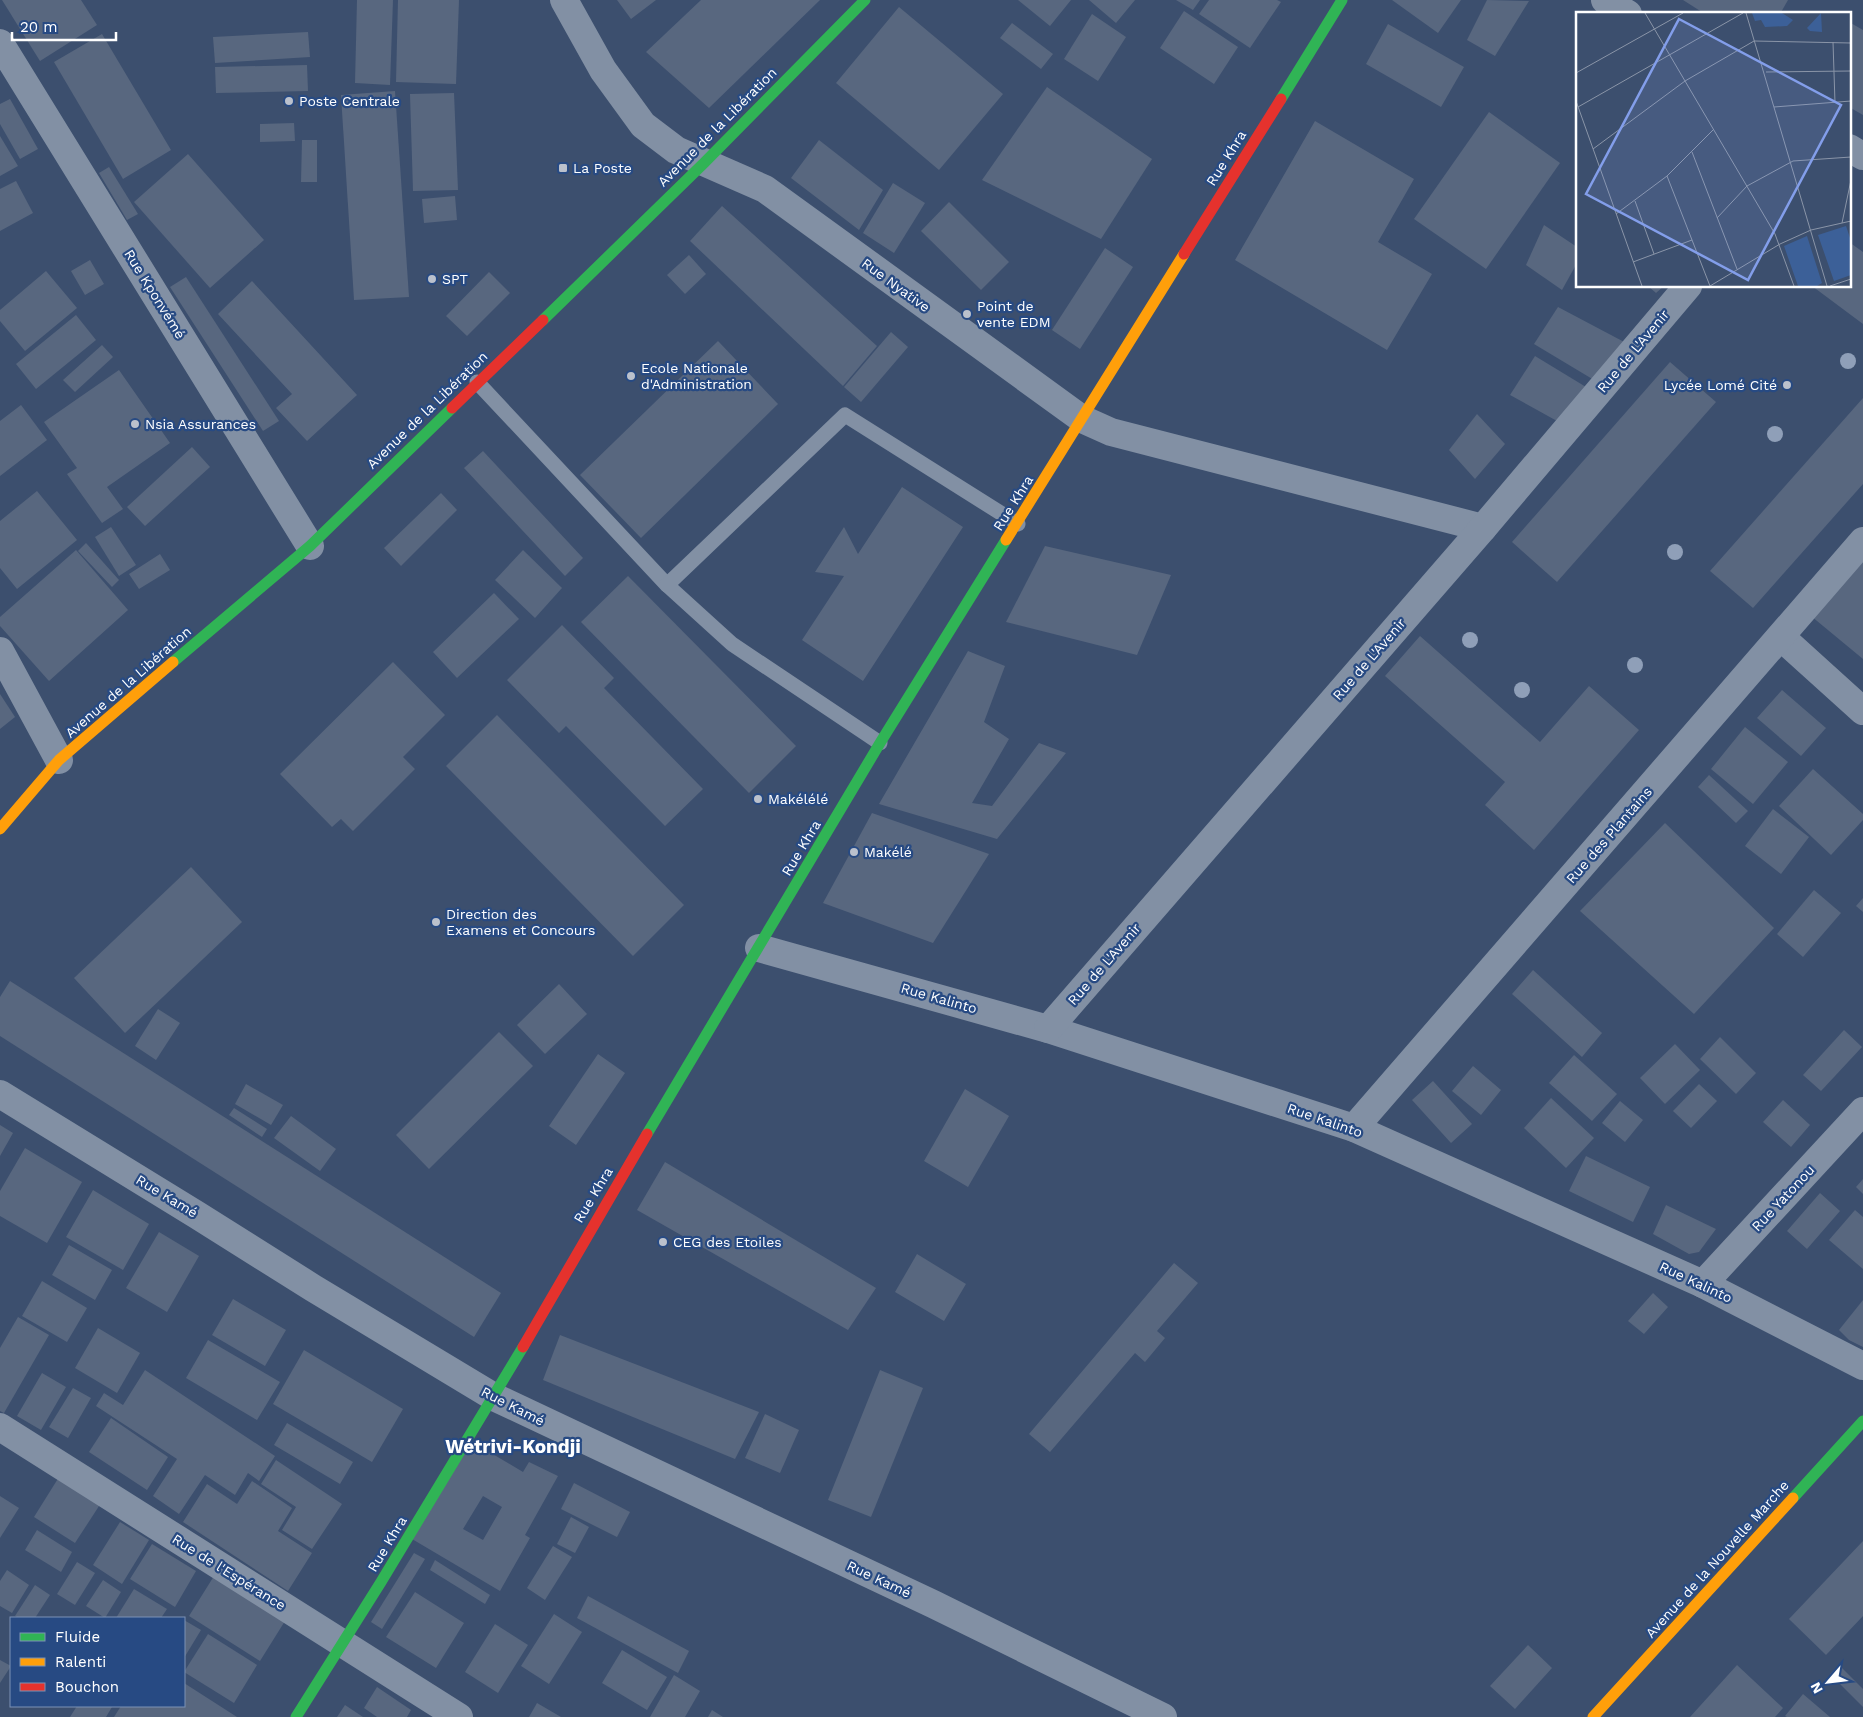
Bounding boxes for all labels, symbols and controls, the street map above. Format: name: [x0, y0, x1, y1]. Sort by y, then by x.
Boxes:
scale bar: [12, 10, 116, 42]
inset map: [1576, 12, 1850, 288]
text: 20 m: [20, 18, 58, 36]
street label: Avenue de la Libération: [654, 64, 780, 190]
place label: Poste Centrale: [299, 93, 400, 109]
marker: Poste Centrale: [283, 95, 295, 107]
street label: Rue Khra: [1203, 127, 1249, 189]
place label: La Poste: [573, 160, 632, 176]
marker: La Poste: [557, 162, 569, 174]
street label: Rue Kponvémé: [121, 246, 189, 342]
street label: Rue Nyative: [859, 255, 933, 315]
place label: SPT: [442, 271, 469, 287]
marker: SPT: [426, 273, 438, 285]
place label: Point de vente EDM: [977, 298, 1051, 330]
street label: Rue de L'Avenir: [1594, 306, 1672, 396]
marker: Point de vente EDM: [961, 308, 973, 320]
street label: Avenue de la Libération: [363, 348, 491, 472]
place label: Ecole Nationale d'Administration: [641, 360, 752, 392]
marker: Ecole Nationale d'Administration: [625, 370, 637, 382]
place label: Lycée Lomé Cité: [1664, 377, 1777, 393]
marker: Lycée Lomé Cité: [1781, 379, 1793, 391]
place label: Nsia Assurances: [145, 416, 256, 432]
marker: Nsia Assurances: [129, 418, 141, 430]
street label: Rue Khra: [990, 472, 1036, 534]
street label: Rue de L'Avenir: [1329, 615, 1409, 703]
street label: Avenue de la Libération: [62, 623, 194, 741]
street label: Rue des Plantains: [1563, 784, 1655, 886]
place label: Makélélé: [768, 791, 828, 807]
marker: Makélélé: [752, 793, 764, 805]
street label: Rue Khra: [778, 817, 824, 879]
place label: Makélé: [864, 844, 912, 860]
marker: Makélé: [848, 846, 860, 858]
place label: Direction des Examens et Concours: [446, 906, 595, 938]
marker: Direction des Examens et Concours: [430, 916, 442, 928]
street label: Rue de L'Avenir: [1064, 920, 1144, 1008]
street label: Rue Kalinto: [899, 980, 979, 1016]
street label: Rue Kalinto: [1285, 1100, 1365, 1140]
street label: Rue Yatonou: [1748, 1162, 1818, 1234]
street label: Rue Khra: [570, 1164, 616, 1226]
street label: Rue Kamé: [133, 1171, 201, 1221]
place label: CEG des Etoiles: [673, 1234, 782, 1250]
marker: CEG des Etoiles: [657, 1236, 669, 1248]
street label: Rue Kalinto: [1657, 1258, 1735, 1306]
street label: Rue Kamé: [479, 1383, 547, 1429]
district label: Wétrivi-Kondji: [445, 1435, 581, 1458]
street label: Avenue de la Nouvelle Marche: [1642, 1477, 1792, 1641]
street label: Rue Khra: [364, 1513, 410, 1575]
street label: Rue de l'Espérance: [169, 1531, 289, 1613]
street label: Rue Kamé: [844, 1557, 914, 1601]
legend: [10, 1617, 185, 1707]
text: Fluide: [55, 1628, 100, 1646]
text: Ralenti: [55, 1653, 106, 1671]
north arrow: [1803, 1657, 1853, 1707]
text: Bouchon: [55, 1678, 119, 1696]
text: N: [1807, 1680, 1826, 1696]

